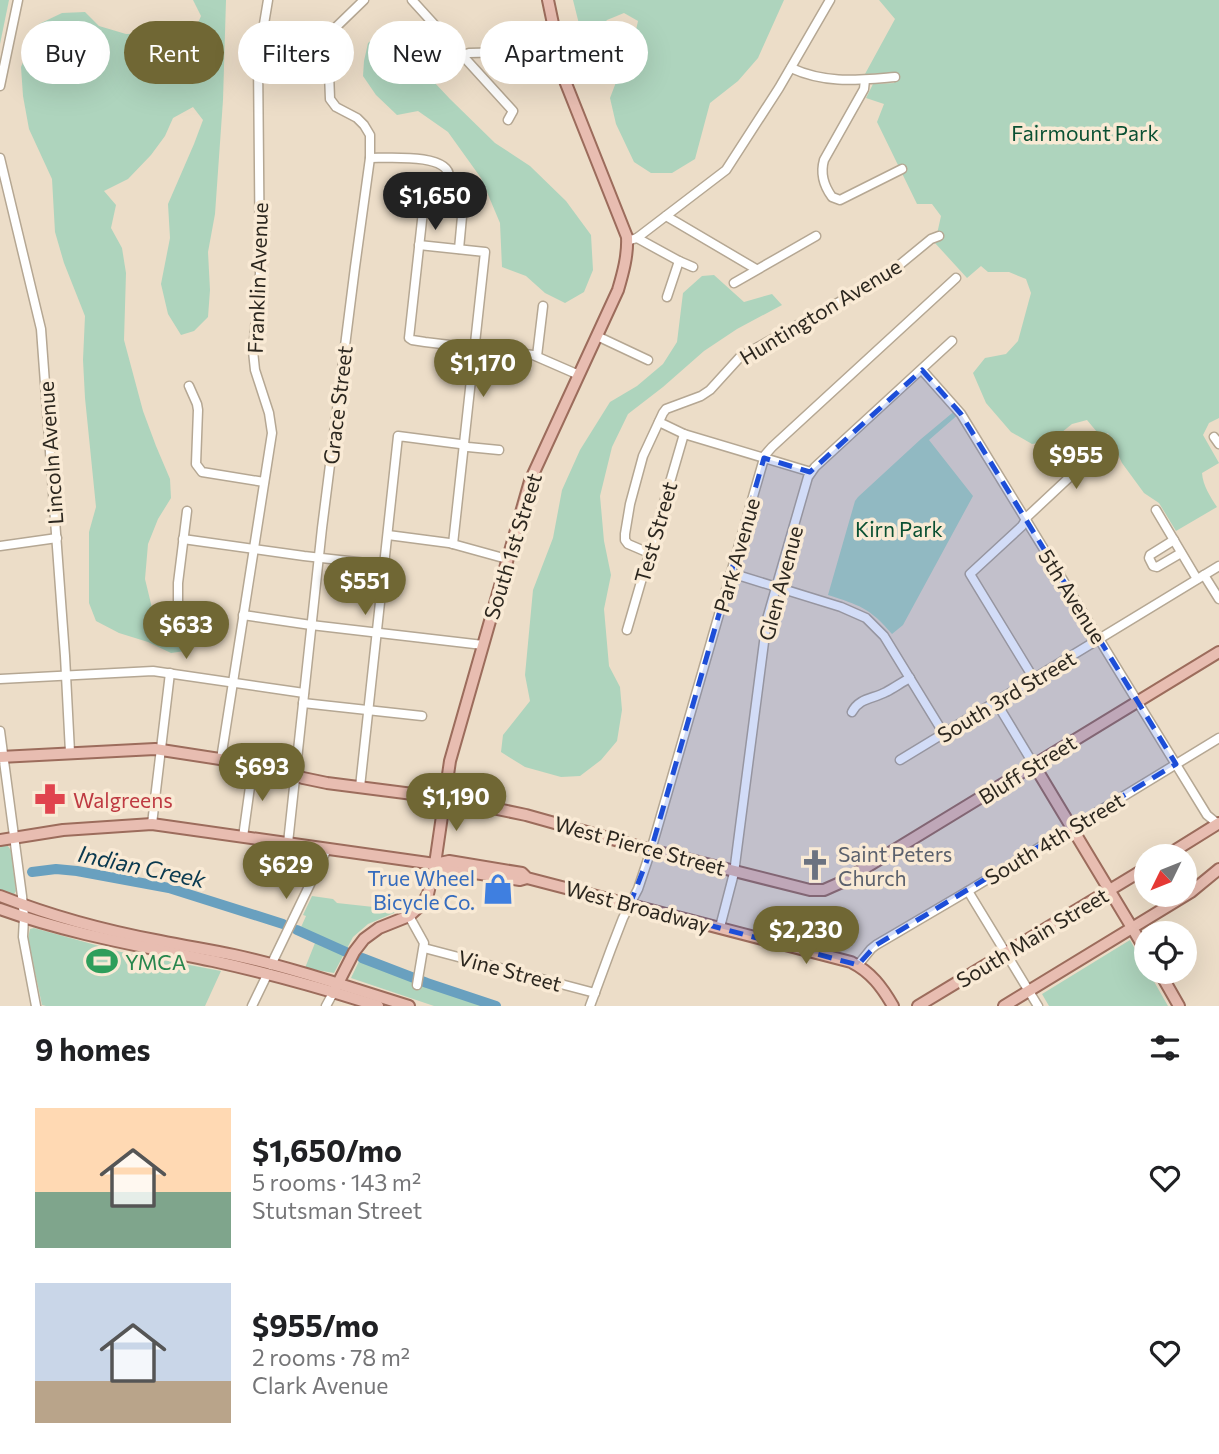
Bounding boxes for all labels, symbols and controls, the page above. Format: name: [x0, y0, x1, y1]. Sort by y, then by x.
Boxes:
chip: Buy: [21, 21, 110, 84]
chip: Rent: [124, 21, 224, 84]
chip: Filters: [238, 21, 354, 84]
chip: New: [368, 21, 466, 84]
chip: Apartment: [480, 21, 648, 84]
park label: Fairmount Park: [1011, 120, 1159, 145]
pin: $1,650: [378, 173, 492, 232]
text: $1,650: [399, 181, 471, 209]
street label: Franklin Avenue: [242, 202, 272, 354]
street label: Huntington Avenue: [735, 253, 905, 369]
pin: $1,170: [426, 340, 540, 399]
street label: Grace Street: [317, 344, 357, 466]
text: $1,170: [450, 348, 516, 376]
street label: Lincoln Avenue: [33, 380, 67, 526]
pin: $955: [1035, 432, 1117, 491]
text: $955: [1049, 440, 1103, 468]
street label: South 1st Street: [478, 470, 546, 622]
street label: Test Street: [629, 478, 681, 586]
street label: Park Avenue: [708, 495, 764, 615]
park label: Kirn Park: [855, 516, 943, 541]
street label: Glen Avenue: [753, 523, 807, 643]
street label: 5th Avenue: [1034, 544, 1112, 648]
pin: $551: [324, 558, 406, 617]
text: $551: [340, 566, 390, 594]
pin: $633: [145, 602, 227, 661]
text: $633: [159, 610, 213, 638]
street label: South 3rd Street: [932, 645, 1080, 747]
street label: Bluff Street: [974, 729, 1080, 809]
pin: $693: [221, 744, 303, 803]
text: $693: [235, 752, 289, 780]
pin: $1,190: [399, 774, 513, 833]
pharmacy icon: Walgreens: [33, 782, 67, 816]
text: $1,190: [422, 782, 490, 810]
place label: Walgreens: [73, 787, 173, 812]
street label: South 4th Street: [980, 787, 1128, 889]
street label: West Pierce Street: [552, 810, 728, 880]
water label: Indian Creek: [76, 839, 209, 893]
place label: Saint Peters Church: [838, 841, 952, 890]
pin: $629: [245, 842, 327, 901]
north arrow: [1134, 844, 1197, 906]
map controls: [1134, 844, 1197, 984]
church icon: Saint Peters Church: [798, 848, 832, 882]
text: $629: [259, 850, 313, 878]
place label: True Wheel Bicycle Co.: [367, 865, 475, 914]
shop icon: True Wheel Bicycle Co.: [481, 872, 515, 906]
street label: West Broadway: [563, 875, 713, 937]
street label: South Main Street: [951, 882, 1113, 992]
pin: $2,230: [749, 906, 863, 966]
text: $2,230: [769, 915, 843, 943]
button: locate: [1134, 921, 1197, 984]
sports icon: YMCA: [85, 944, 119, 978]
street label: Vine Street: [455, 944, 565, 996]
place label: YMCA: [125, 949, 186, 974]
icon: filters: [1146, 1029, 1184, 1067]
text: 9 homes: [35, 1030, 150, 1067]
text: $1,650/mo: [252, 1131, 402, 1168]
icon: home: [91, 1136, 175, 1220]
icon: heart: [1146, 1159, 1184, 1197]
text: 5 rooms · 143 m²: [252, 1168, 421, 1196]
text: Stutsman Street: [252, 1196, 422, 1224]
text: $955/mo: [252, 1306, 379, 1343]
icon: home: [91, 1311, 175, 1395]
icon: heart: [1146, 1334, 1184, 1372]
text: 2 rooms · 78 m²: [252, 1343, 410, 1371]
text: Clark Avenue: [252, 1371, 388, 1399]

